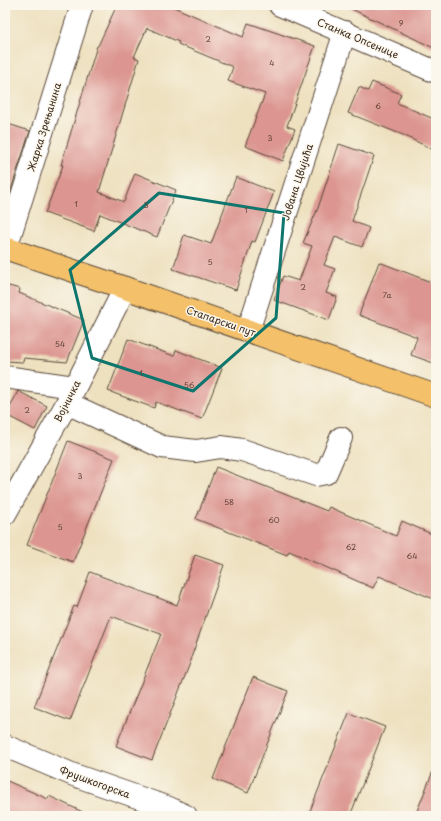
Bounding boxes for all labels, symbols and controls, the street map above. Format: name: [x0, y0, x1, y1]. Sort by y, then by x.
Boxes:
street label: Станка Опсенице: [315, 14, 401, 61]
house number: 9: [399, 17, 404, 29]
house number: 2: [205, 33, 211, 45]
house number: 4: [269, 57, 275, 69]
street label: Жарка Зрењанина: [23, 80, 64, 173]
house number: 6: [375, 100, 381, 112]
house number: 3: [267, 132, 273, 144]
street label: Јована Цвијића: [277, 141, 316, 222]
house number: 1: [74, 198, 78, 210]
house number: 3: [143, 199, 149, 211]
house number: 1: [244, 204, 248, 216]
house number: 5: [207, 256, 213, 268]
house number: 2: [300, 281, 306, 293]
house number: 7a: [382, 289, 392, 301]
street label: Стапарски пут: [184, 302, 258, 340]
house number: 54: [55, 338, 65, 350]
house number: 1: [139, 367, 143, 379]
street label: Војничка: [50, 377, 84, 424]
house number: 56: [184, 379, 195, 391]
house number: 2: [24, 404, 30, 416]
house number: 3: [77, 470, 83, 482]
house number: 58: [224, 496, 234, 508]
house number: 60: [268, 514, 280, 526]
house number: 5: [57, 521, 63, 533]
house number: 62: [346, 541, 356, 553]
house number: 64: [407, 550, 417, 562]
street label: Фрушкогорска: [58, 762, 133, 802]

